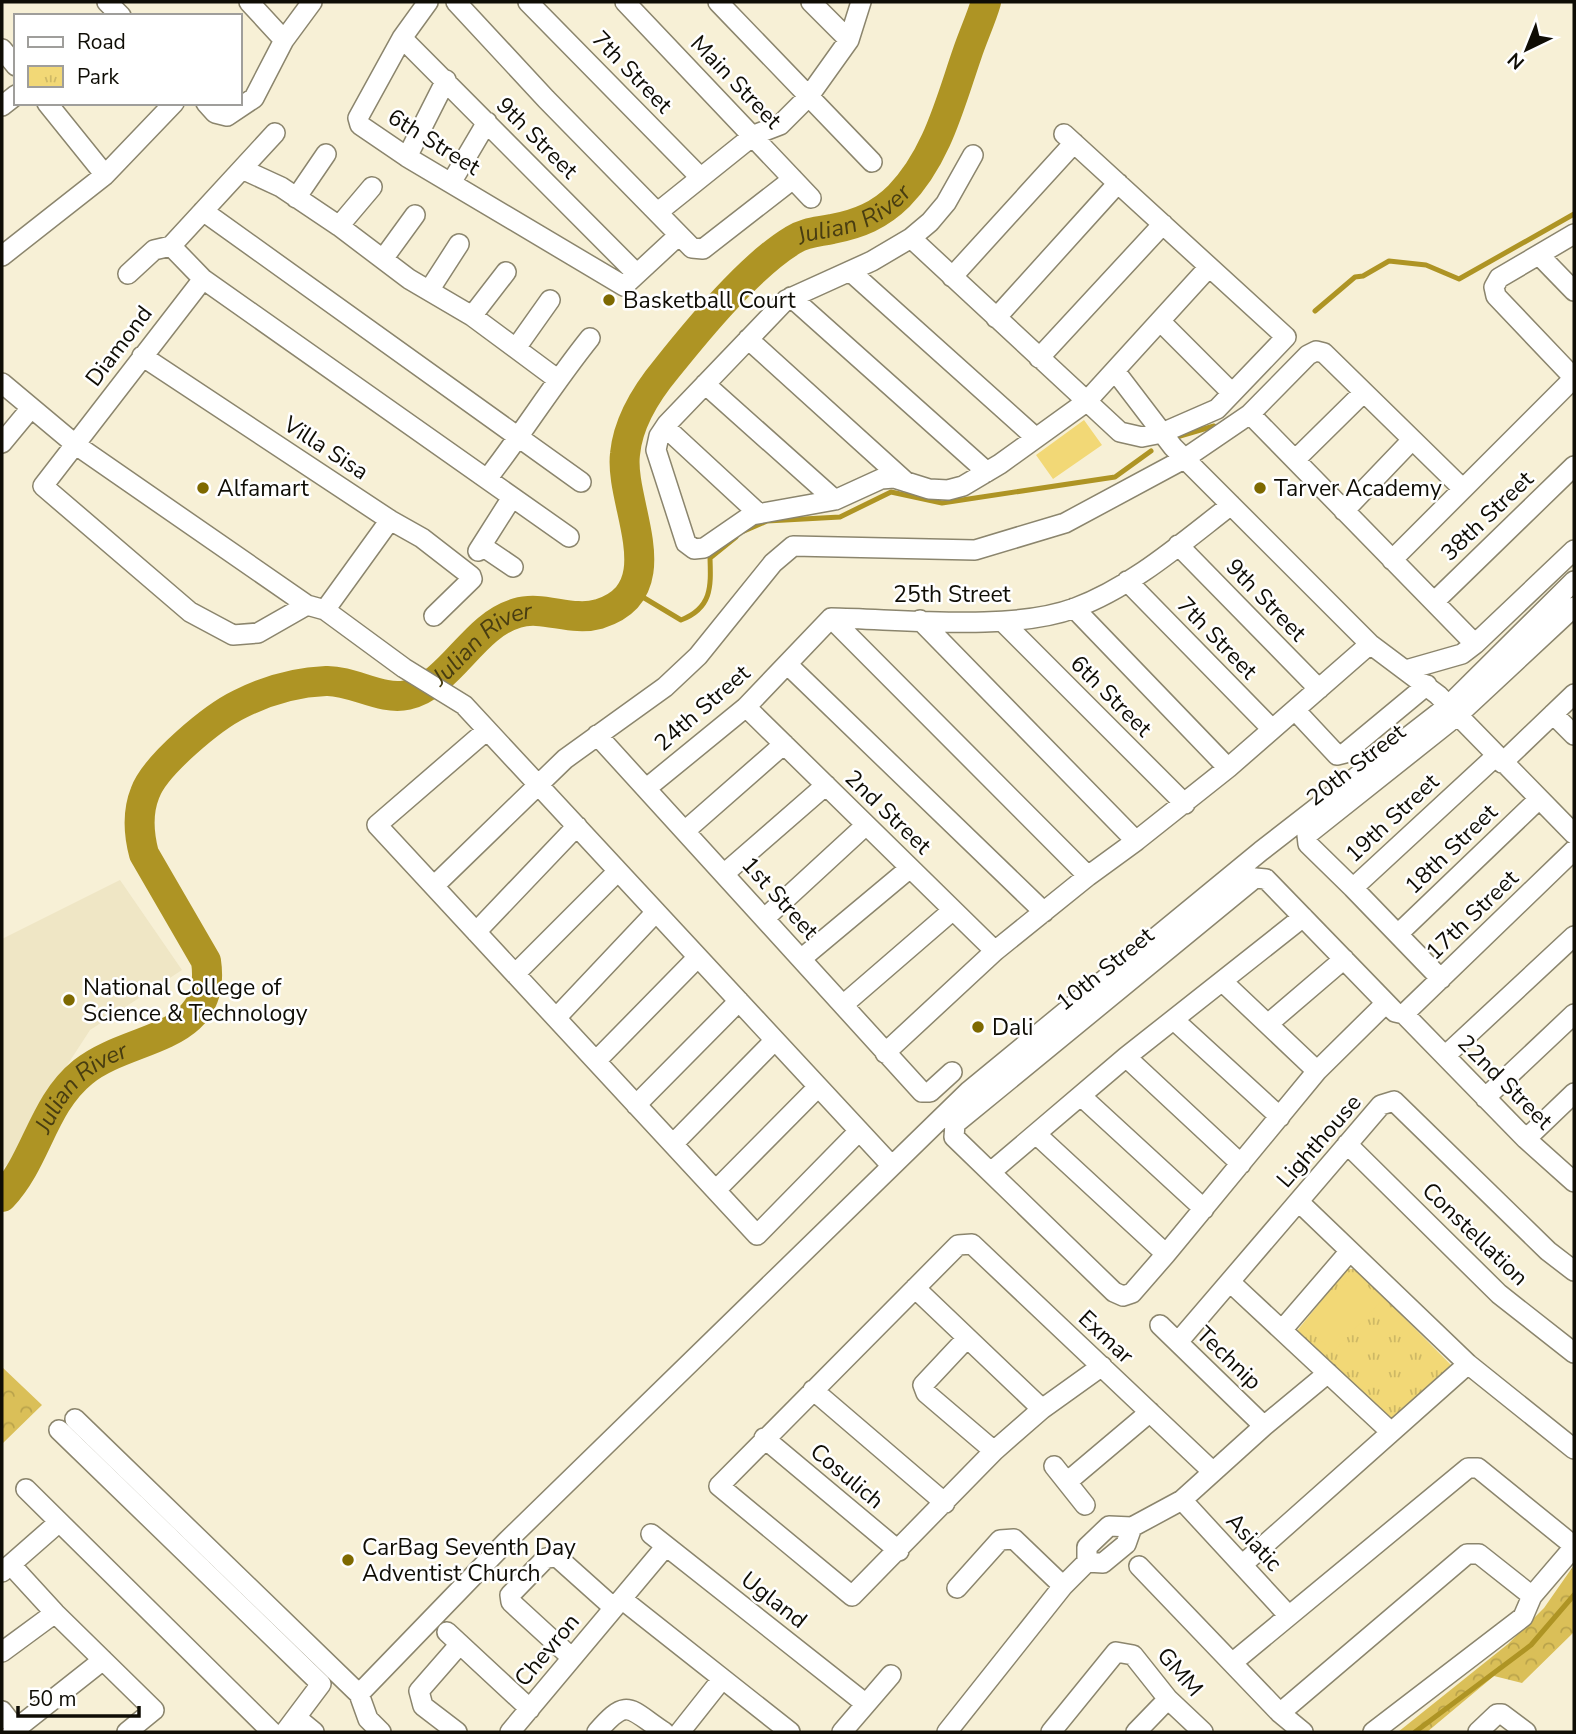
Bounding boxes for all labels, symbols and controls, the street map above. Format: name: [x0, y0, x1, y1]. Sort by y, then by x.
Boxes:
legend: [14, 14, 242, 105]
north arrow: [1492, 14, 1562, 84]
street label: 7th Street: [585, 24, 680, 121]
text: Road: [77, 28, 126, 56]
street label: Main Street: [684, 28, 789, 136]
text: N: [1502, 46, 1530, 75]
text: Park: [77, 63, 119, 91]
street label: 9th Street: [489, 90, 585, 186]
street label: 6th Street: [382, 101, 487, 183]
water label: Julian River: [791, 176, 919, 252]
place label: Basketball Court: [623, 285, 797, 316]
marker: Basketball Court: [601, 292, 617, 308]
street label: Diamond: [78, 299, 160, 393]
street label: Villa Sisa: [277, 408, 375, 487]
street label: 38th Street: [1434, 463, 1541, 568]
place label: Alfamart: [217, 473, 310, 504]
place label: Tarver Academy: [1274, 473, 1442, 504]
marker: Alfamart: [195, 480, 211, 496]
marker: Tarver Academy: [1252, 480, 1268, 496]
street label: 9th Street: [1219, 552, 1314, 649]
street label: 25th Street: [893, 579, 1012, 610]
street label: 7th Street: [1170, 590, 1265, 687]
water label: Julian River: [424, 595, 534, 693]
street label: 6th Street: [1063, 648, 1159, 744]
street label: 24th Street: [648, 657, 757, 758]
street label: 20th Street: [1300, 716, 1413, 813]
street label: 2nd Street: [838, 763, 939, 862]
street label: 19th Street: [1339, 766, 1446, 869]
street label: 18th Street: [1398, 796, 1505, 901]
street label: 1st Street: [735, 850, 826, 947]
street label: 17th Street: [1419, 862, 1526, 967]
street label: 10th Street: [1050, 919, 1161, 1018]
place label: National College of Science & Technology: [83, 972, 308, 1029]
marker: National College of Science & Technology: [61, 992, 77, 1008]
place label: Dali: [992, 1012, 1033, 1043]
marker: Dali: [970, 1019, 986, 1035]
street label: 22nd Street: [1451, 1028, 1560, 1137]
water label: Julian River: [26, 1034, 133, 1139]
street label: Lighthouse: [1270, 1088, 1368, 1194]
street label: Constellation: [1415, 1175, 1535, 1293]
street label: Exmar: [1071, 1303, 1141, 1371]
street label: Technip: [1190, 1319, 1268, 1397]
street label: Cosulich: [804, 1436, 890, 1516]
street label: Asiatic: [1219, 1506, 1289, 1578]
place label: CarBag Seventh Day Adventist Church: [362, 1532, 576, 1589]
marker: CarBag Seventh Day Adventist Church: [340, 1552, 356, 1568]
street label: Ugland: [735, 1564, 813, 1636]
street label: Chevron: [507, 1607, 587, 1693]
street label: GMM: [1150, 1641, 1210, 1703]
scale bar: [18, 1674, 138, 1718]
text: 50 m: [28, 1685, 77, 1713]

